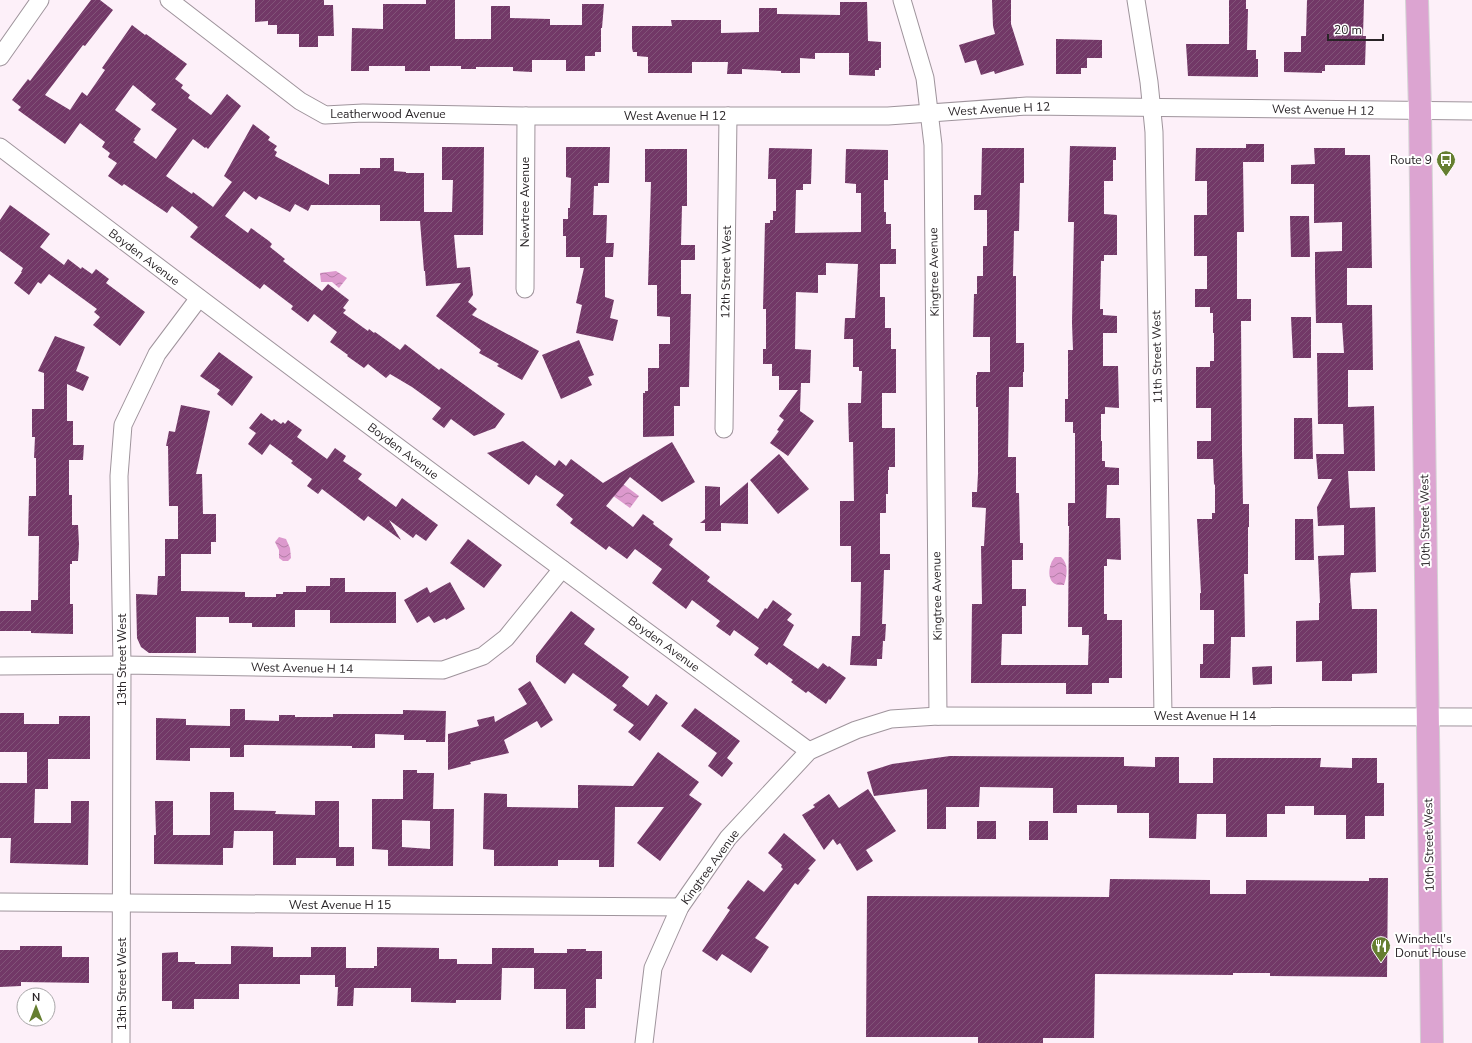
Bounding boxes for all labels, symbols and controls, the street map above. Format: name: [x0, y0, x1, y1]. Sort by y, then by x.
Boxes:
scale bar: [1328, 16, 1383, 42]
text: 20 m: [1334, 22, 1362, 38]
street label: West Avenue H 12: [947, 98, 1051, 120]
street label: West Avenue H 12: [1272, 101, 1374, 119]
street label: Leatherwood Avenue: [330, 106, 446, 122]
street label: West Avenue H 12: [624, 108, 726, 124]
bus stop icon: Route 9: [1435, 149, 1457, 177]
place label: Route 9: [1390, 152, 1432, 168]
street label: Newtree Avenue: [517, 157, 533, 247]
street label: Boyden Avenue: [105, 225, 183, 289]
street label: 12th Street West: [717, 225, 735, 319]
street label: Kingtree Avenue: [925, 227, 943, 317]
street label: 11th Street West: [1148, 310, 1166, 404]
street label: Boyden Avenue: [364, 419, 442, 483]
street label: 10th Street West: [1416, 474, 1434, 568]
street label: Kingtree Avenue: [928, 551, 946, 641]
street label: 13th Street West: [114, 613, 130, 707]
street label: Boyden Avenue: [625, 613, 703, 675]
street label: West Avenue H 14: [251, 659, 353, 677]
street label: West Avenue H 14: [1154, 708, 1256, 724]
street label: 10th Street West: [1420, 798, 1438, 892]
street label: Kingtree Avenue: [677, 826, 743, 908]
street label: West Avenue H 15: [289, 897, 391, 913]
place label: Winchell's Donut House: [1395, 931, 1466, 961]
restaurant icon: Winchell's Donut House: [1370, 935, 1392, 963]
street label: 13th Street West: [114, 937, 130, 1031]
north arrow: [16, 987, 56, 1027]
text: N: [32, 990, 40, 1005]

